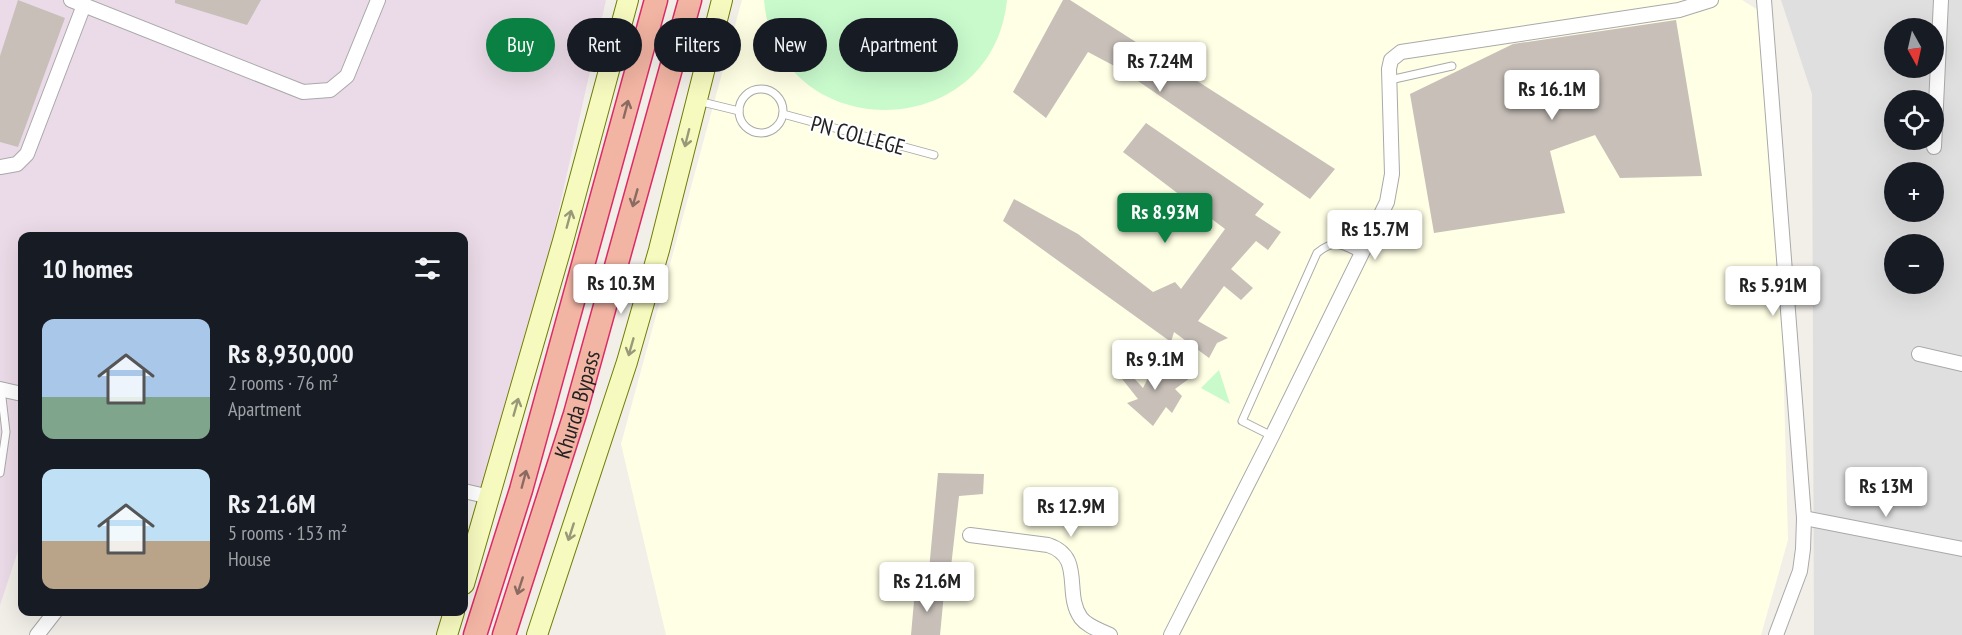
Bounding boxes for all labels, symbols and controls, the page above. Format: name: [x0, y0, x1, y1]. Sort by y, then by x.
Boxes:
chip: Buy: [486, 18, 555, 72]
chip: Rent: [567, 18, 642, 72]
chip: Filters: [654, 18, 741, 72]
chip: New: [753, 18, 827, 72]
chip: Apartment: [839, 18, 958, 72]
north arrow: [1884, 18, 1944, 78]
map controls: [1884, 18, 1944, 294]
pin: Rs 7.24M: [1098, 42, 1222, 93]
text: Rs 7.24M: [1127, 48, 1193, 74]
pin: Rs 16.1M: [1490, 70, 1614, 121]
text: Rs 16.1M: [1518, 76, 1586, 102]
button: locate: [1884, 90, 1944, 150]
one-way arrow: [621, 100, 632, 119]
street label: PN COLLEGE: [808, 109, 908, 161]
one-way arrow: [680, 128, 692, 147]
button: +: [1884, 162, 1944, 222]
one-way arrow: [629, 188, 640, 207]
pin: Rs 8.93M: [1103, 193, 1227, 244]
text: Rs 8.93M: [1131, 199, 1199, 225]
one-way arrow: [564, 210, 575, 229]
pin: Rs 15.7M: [1313, 210, 1437, 261]
text: Rs 15.7M: [1341, 216, 1409, 242]
button: −: [1884, 234, 1944, 294]
text: 10 homes: [42, 252, 133, 285]
icon: filters: [411, 252, 444, 285]
pin: Rs 10.3M: [559, 264, 683, 315]
pin: Rs 5.91M: [1711, 266, 1835, 317]
text: Rs 10.3M: [587, 270, 655, 296]
text: Rs 5.91M: [1739, 272, 1807, 298]
text: Rs 8,930,000: [228, 337, 354, 370]
one-way arrow: [625, 337, 637, 356]
pin: Rs 9.1M: [1100, 340, 1210, 391]
icon: home: [90, 343, 162, 415]
text: Rs 9.1M: [1126, 346, 1184, 372]
street label: Khurda Bypass: [548, 347, 606, 462]
text: 2 rooms · 76 m²: [228, 370, 338, 396]
text: Apartment: [228, 396, 301, 422]
one-way arrow: [510, 398, 522, 417]
pin: Rs 13M: [1837, 467, 1935, 518]
one-way arrow: [519, 470, 530, 489]
text: Rs 13M: [1859, 473, 1913, 499]
text: Rs 21.6M: [228, 487, 316, 520]
pin: Rs 12.9M: [1009, 487, 1133, 538]
icon: home: [90, 493, 162, 565]
text: Rs 12.9M: [1037, 493, 1105, 519]
text: 5 rooms · 153 m²: [228, 520, 347, 546]
one-way arrow: [564, 522, 575, 541]
text: House: [228, 546, 271, 572]
pin: Rs 21.6M: [865, 562, 989, 613]
text: Rs 21.6M: [893, 568, 961, 594]
one-way arrow: [514, 576, 525, 595]

